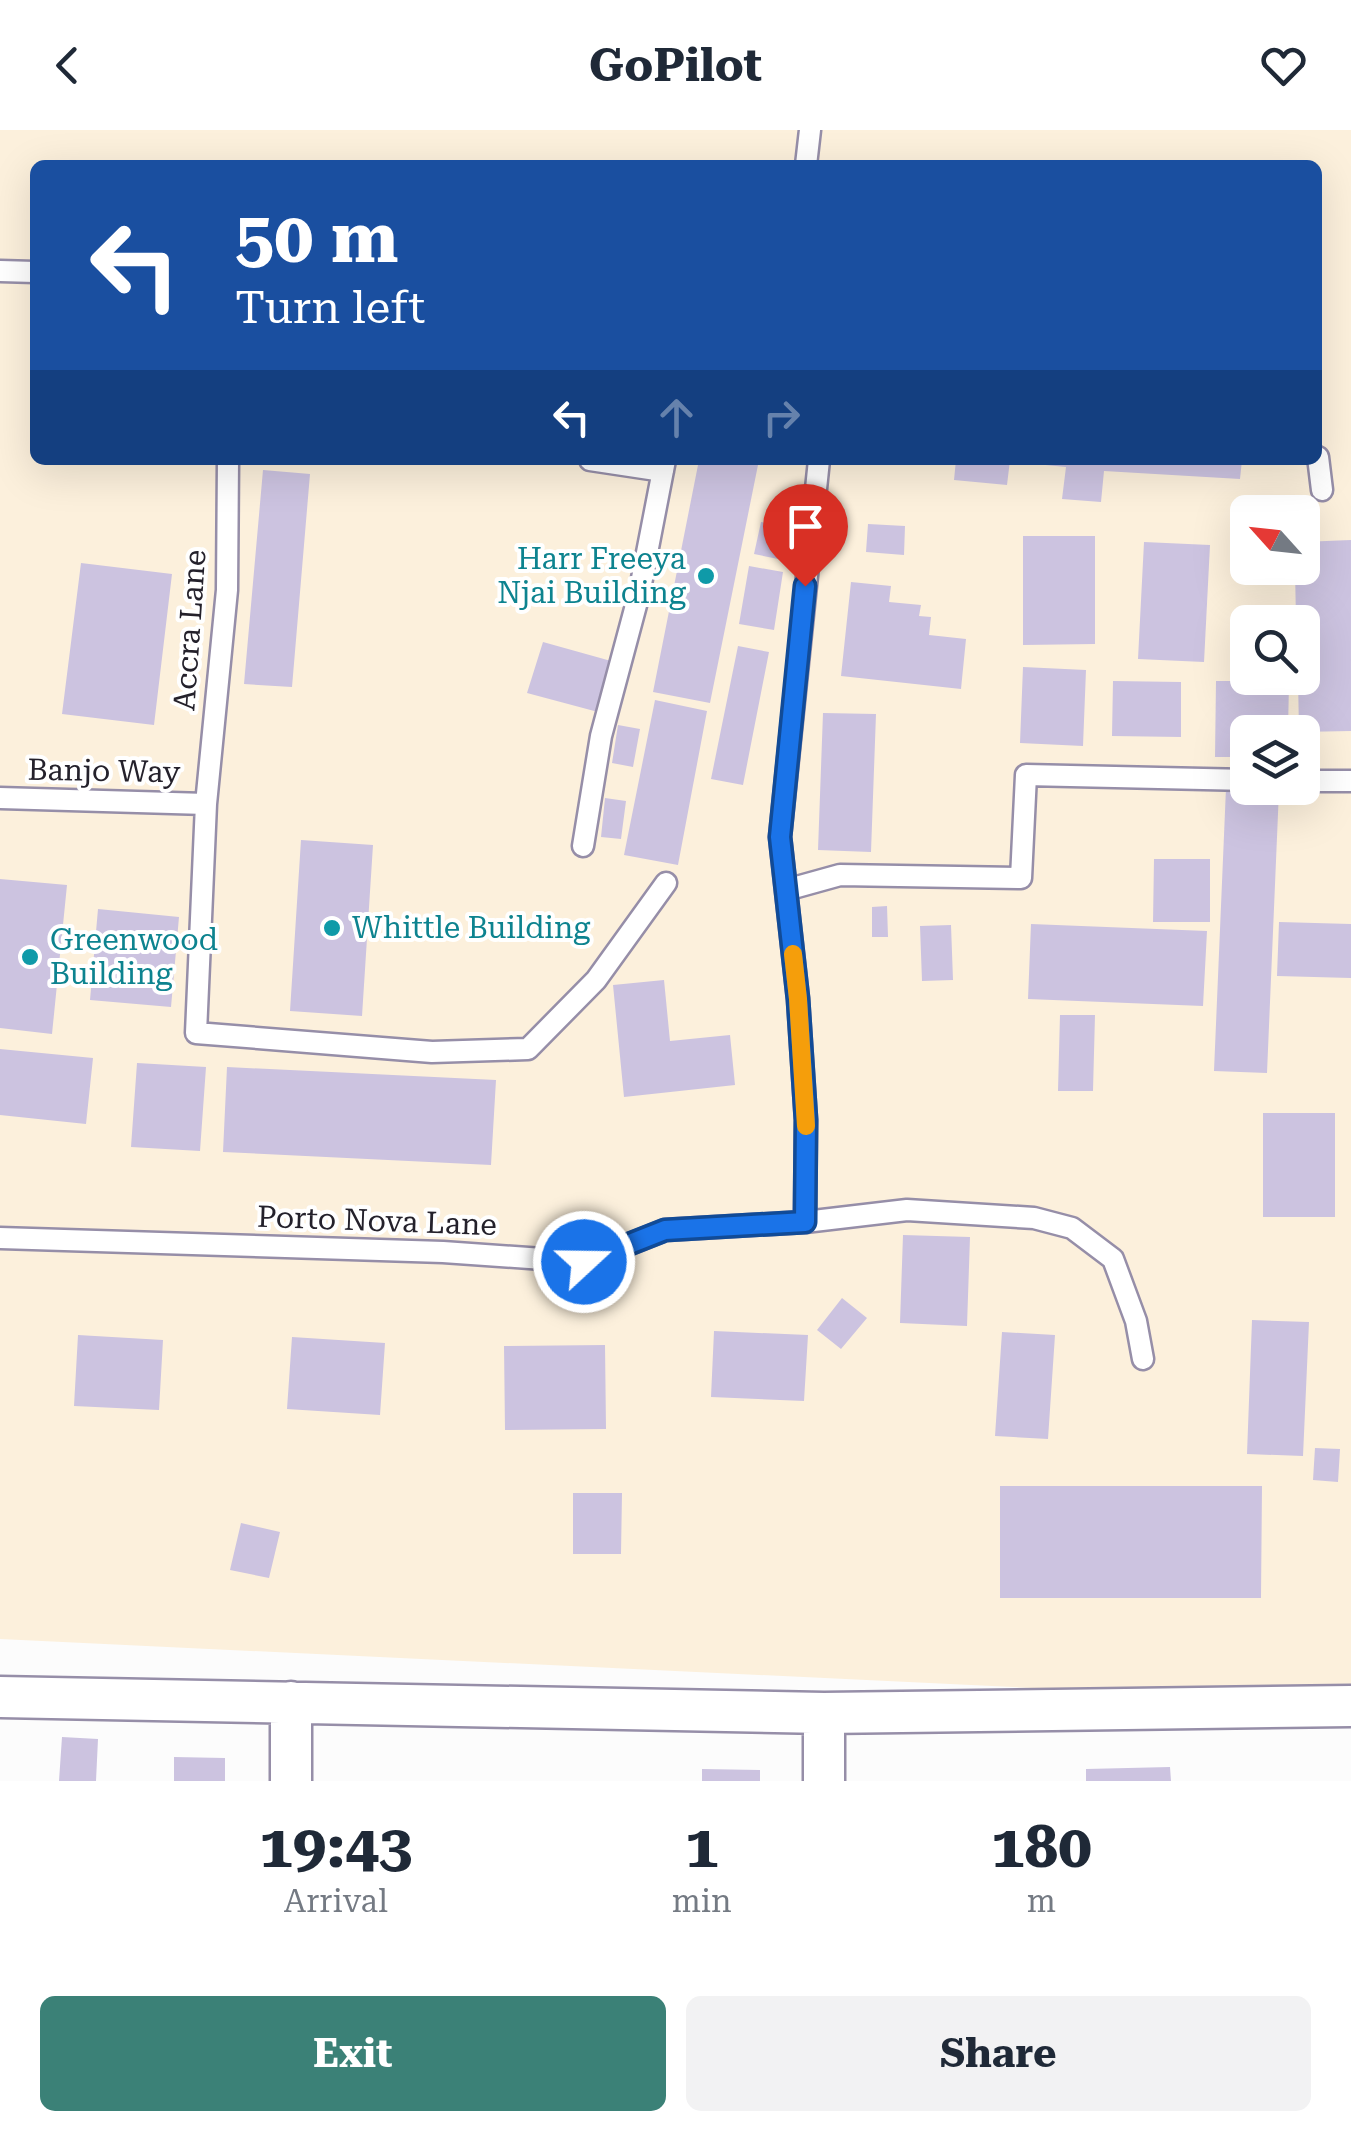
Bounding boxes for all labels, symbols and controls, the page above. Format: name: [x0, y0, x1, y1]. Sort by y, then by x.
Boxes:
icon: back: [40, 38, 95, 93]
icon: heart: [1256, 38, 1311, 93]
text: GoPilot: [589, 39, 762, 92]
text: 50 m: [235, 197, 399, 279]
icon: left: [70, 200, 200, 330]
text: Turn left: [235, 281, 425, 334]
icon: left: [544, 390, 599, 445]
icon: ahead: [649, 390, 704, 445]
icon: right: [754, 390, 809, 445]
pin: [763, 484, 848, 587]
north arrow: [1230, 495, 1320, 585]
map controls: [1230, 495, 1320, 805]
icon: arrive: [778, 499, 833, 554]
place label: Harr Freeya Njai Building: [497, 541, 686, 610]
street label: Accra Lane: [166, 548, 213, 712]
marker: Harr Freeya Njai Building: [695, 565, 717, 587]
button: search: [1230, 605, 1320, 695]
button: layers: [1230, 715, 1320, 805]
street label: Banjo Way: [27, 752, 181, 789]
place label: Whittle Building: [352, 910, 590, 945]
marker: Whittle Building: [321, 917, 343, 939]
place label: Greenwood Building: [50, 922, 218, 991]
marker: Greenwood Building: [19, 946, 41, 968]
street label: Porto Nova Lane: [257, 1199, 497, 1242]
position arrow: [532, 1210, 636, 1314]
text: 19:43: [259, 1811, 412, 1882]
text: 1: [685, 1811, 718, 1882]
text: 180: [991, 1811, 1092, 1882]
text: Arrival: [284, 1882, 388, 1920]
text: min: [672, 1882, 732, 1920]
text: m: [1027, 1882, 1056, 1920]
button: Exit: [40, 1996, 666, 2111]
button: Share: [686, 1996, 1311, 2111]

